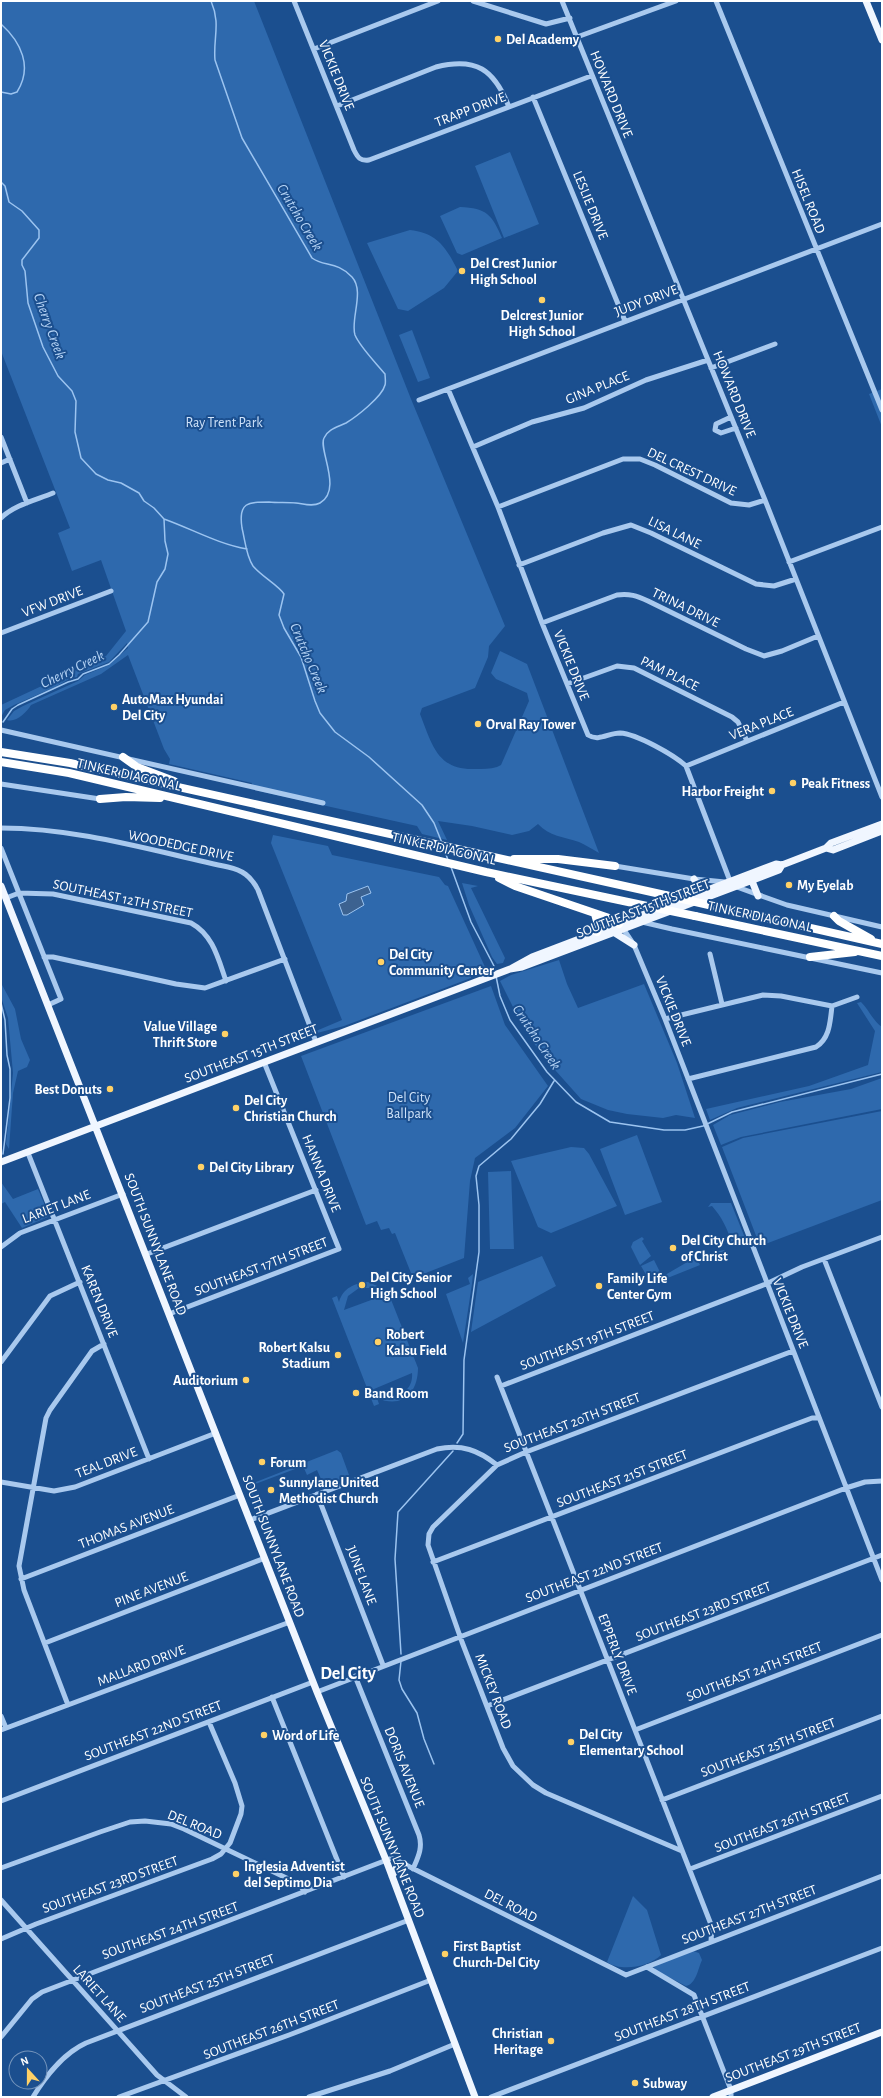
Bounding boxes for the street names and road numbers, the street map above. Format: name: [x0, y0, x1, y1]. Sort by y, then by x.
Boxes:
street label: VICKIE DRIVE: [316, 38, 357, 113]
street label: HOWARD DRIVE: [587, 49, 635, 140]
street label: TRAPP DRIVE: [433, 90, 508, 130]
street label: HISEL ROAD: [789, 167, 827, 236]
street label: LESLIE DRIVE: [570, 169, 610, 242]
street label: JUDY DRIVE: [613, 282, 680, 319]
street label: HOWARD DRIVE: [710, 349, 758, 440]
street label: GINA PLACE: [564, 369, 631, 407]
street label: DEL CREST DRIVE: [645, 445, 738, 499]
street label: LISA LANE: [646, 514, 703, 552]
street label: VFW DRIVE: [20, 584, 85, 620]
street label: TRINA DRIVE: [650, 586, 722, 630]
street label: VICKIE DRIVE: [551, 628, 592, 703]
street label: PAM PLACE: [638, 654, 701, 694]
street label: VERA PLACE: [727, 705, 796, 743]
street label: TINKER DIAGONAL: [75, 756, 182, 794]
street label: WOODEDGE DRIVE: [127, 828, 235, 864]
street label: TINKER DIAGONAL: [390, 830, 497, 868]
street label: SOUTHEAST 12TH STREET: [52, 877, 194, 921]
street label: SOUTHEAST 15TH STREET: [575, 877, 712, 941]
street label: TINKER DIAGONAL: [706, 899, 813, 935]
street label: VICKIE DRIVE: [653, 974, 694, 1049]
street label: SOUTHEAST 15TH STREET: [183, 1022, 320, 1086]
street label: HANNA DRIVE: [299, 1133, 343, 1214]
street label: SOUTH SUNNYLANE ROAD: [121, 1171, 189, 1317]
street label: LARIET LANE: [20, 1187, 93, 1226]
street label: SOUTHEAST 17TH STREET: [193, 1235, 330, 1299]
street label: KAREN DRIVE: [78, 1263, 120, 1340]
street label: VICKIE DRIVE: [770, 1276, 811, 1351]
street label: SOUTHEAST 19TH STREET: [518, 1309, 657, 1373]
street label: SOUTHEAST 20TH STREET: [502, 1390, 643, 1455]
street label: TEAL DRIVE: [74, 1445, 139, 1481]
street label: SOUTHEAST 21ST STREET: [555, 1447, 690, 1510]
street label: SOUTH SUNNYLANE ROAD: [239, 1473, 307, 1619]
street label: THOMAS AVENUE: [77, 1502, 176, 1552]
street label: SOUTHEAST 22ND STREET: [524, 1540, 665, 1606]
street label: JUNE LANE: [343, 1544, 379, 1607]
street label: PINE AVENUE: [113, 1569, 190, 1610]
street label: SOUTHEAST 23RD STREET: [634, 1580, 773, 1644]
street label: EPPERLY DRIVE: [595, 1612, 639, 1697]
street label: SOUTHEAST 24TH STREET: [684, 1639, 824, 1704]
street label: MALLARD DRIVE: [95, 1643, 187, 1689]
street label: MICKEY ROAD: [472, 1652, 514, 1731]
street label: SOUTHEAST 22ND STREET: [83, 1698, 224, 1764]
street label: SOUTHEAST 25TH STREET: [699, 1716, 838, 1780]
street label: DORIS AVENUE: [381, 1725, 427, 1810]
street label: SOUTH SUNNYLANE ROAD: [357, 1775, 427, 1920]
street label: SOUTHEAST 26TH STREET: [713, 1791, 852, 1855]
street label: DEL ROAD: [165, 1808, 224, 1842]
street label: SOUTHEAST 23RD STREET: [40, 1854, 180, 1916]
street label: SOUTHEAST 27TH STREET: [680, 1883, 819, 1947]
street label: DEL ROAD: [482, 1887, 539, 1925]
street label: SOUTHEAST 24TH STREET: [100, 1900, 241, 1962]
street label: SOUTHEAST 25TH STREET: [138, 1952, 277, 2016]
street label: LARIET LANE: [70, 1962, 129, 2025]
street label: SOUTHEAST 28TH STREET: [613, 1980, 752, 2044]
street label: SOUTHEAST 26TH STREET: [202, 1998, 341, 2062]
street label: SOUTHEAST 29TH STREET: [724, 2021, 863, 2085]

